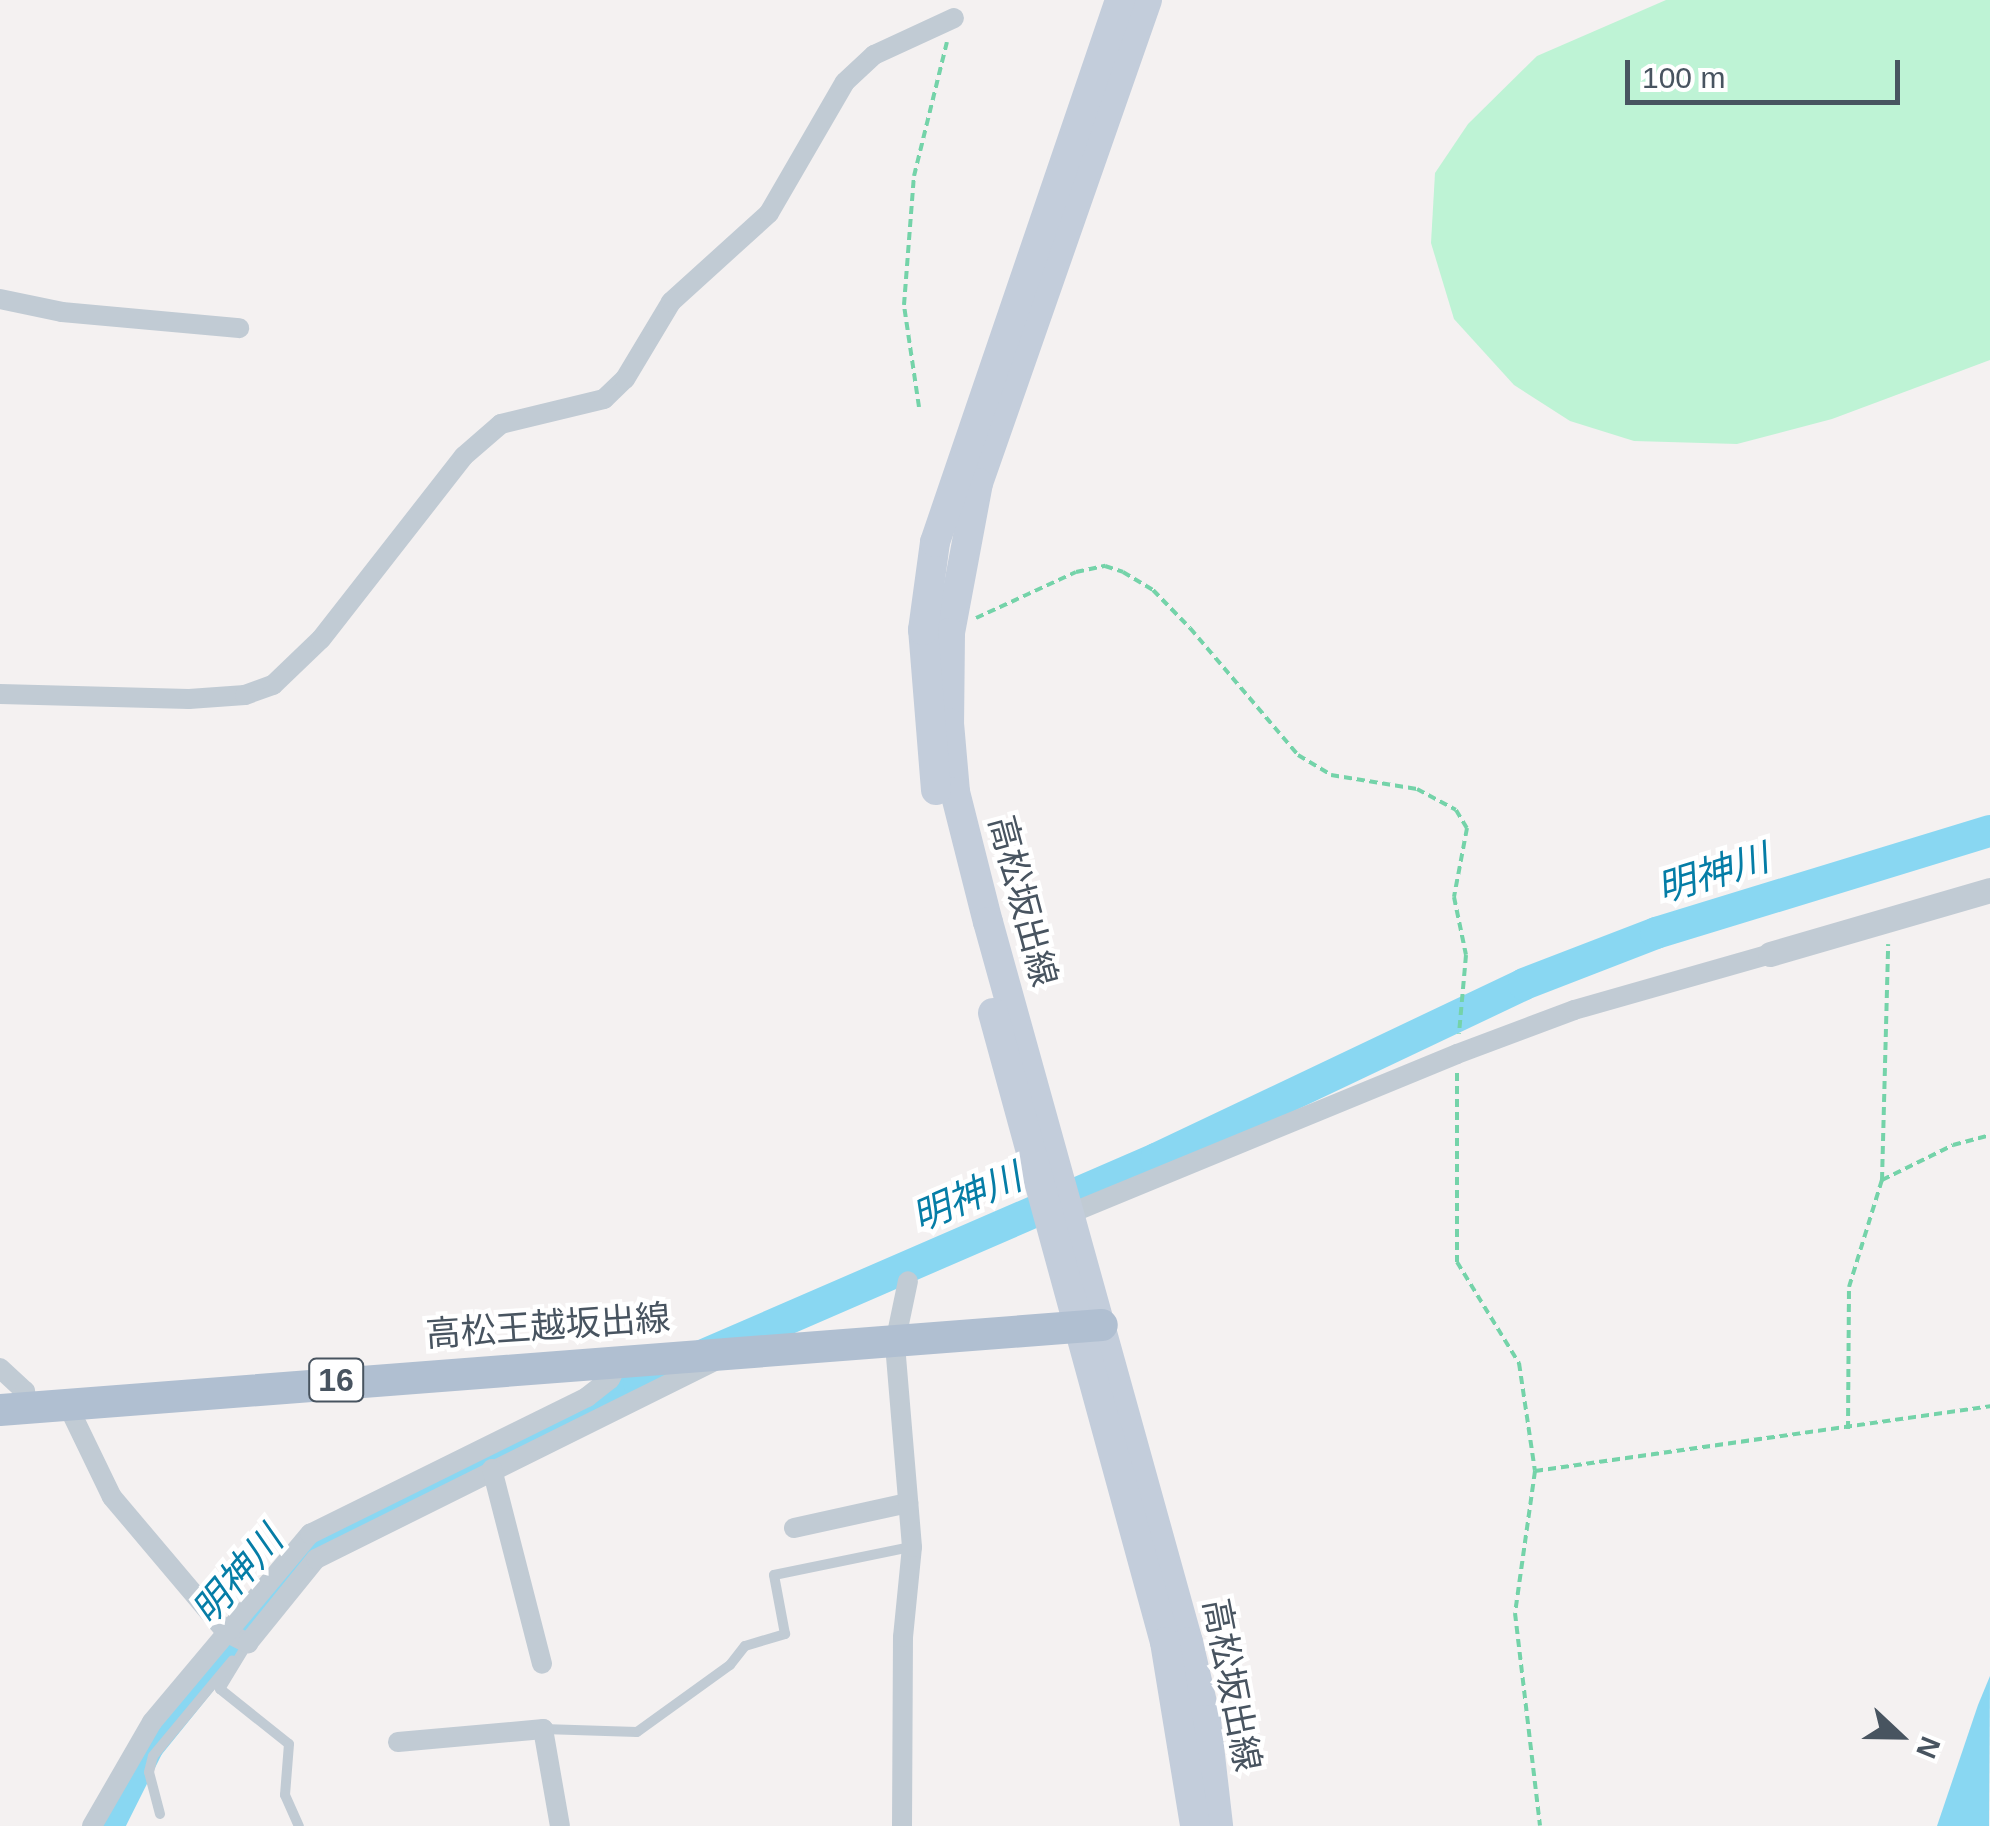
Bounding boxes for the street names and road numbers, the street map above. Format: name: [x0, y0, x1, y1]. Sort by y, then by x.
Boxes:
street label: 高松坂出線: [980, 811, 1066, 991]
street label: 高松王越坂出線: [424, 1297, 672, 1355]
road number: 16: [306, 1353, 366, 1407]
street label: 高松坂出線: [1195, 1595, 1269, 1775]

